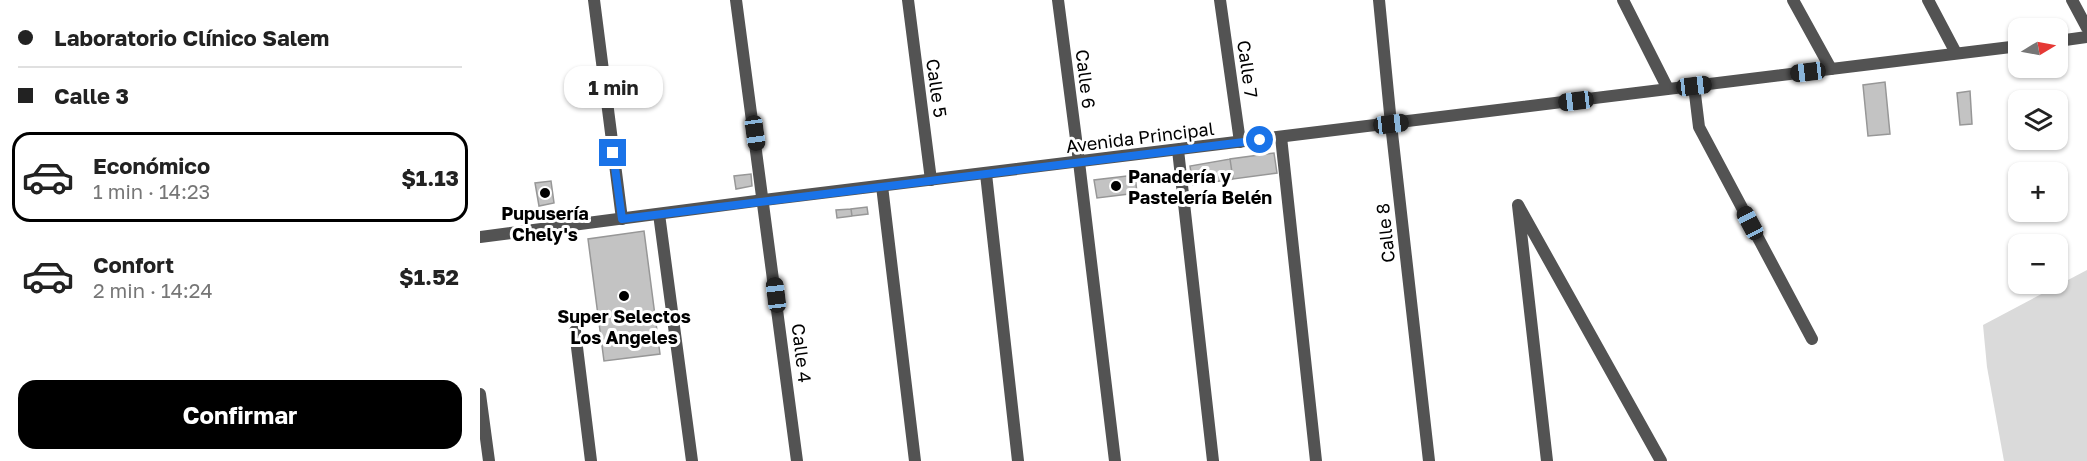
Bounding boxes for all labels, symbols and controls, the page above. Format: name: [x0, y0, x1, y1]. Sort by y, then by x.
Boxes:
north arrow: [2008, 18, 2068, 78]
map controls: [2008, 18, 2068, 294]
text: Laboratorio Clínico Salem: [54, 24, 329, 51]
street label: Calle 7: [1233, 39, 1263, 99]
street label: Calle 6: [1071, 48, 1101, 110]
street label: Calle 5: [922, 57, 952, 119]
car: [1789, 61, 1827, 83]
callout: 1 min: [564, 66, 662, 108]
text: 1 min: [588, 75, 639, 99]
car: [1675, 75, 1713, 97]
text: Calle 3: [54, 82, 129, 109]
car: [1557, 90, 1595, 112]
button: layers: [2008, 90, 2068, 150]
car: [1372, 113, 1410, 135]
car: [744, 114, 766, 152]
street label: Avenida Principal: [1065, 117, 1216, 157]
route start: [1246, 126, 1273, 153]
route end: [599, 139, 626, 166]
icon: car: [21, 150, 75, 204]
text: Económico: [93, 152, 210, 179]
button: +: [2008, 162, 2068, 222]
text: $1.13: [401, 164, 459, 191]
place label: Panadería y Pastelería Belén: [1128, 165, 1272, 208]
text: 1 min · 14:23: [93, 179, 210, 203]
marker: Panadería y Pastelería Belén: [1109, 179, 1123, 193]
marker: Pupusería Chely's: [538, 186, 552, 200]
place label: Pupusería Chely's: [501, 202, 589, 245]
street label: Calle 8: [1371, 202, 1399, 264]
car: [1734, 203, 1766, 243]
button: −: [2008, 234, 2068, 294]
icon: car: [21, 249, 75, 303]
text: Confort: [93, 251, 174, 278]
text: $1.52: [399, 263, 459, 290]
car: [765, 276, 787, 314]
text: 2 min · 14:24: [93, 278, 213, 302]
marker: Super Selectos Los Angeles: [617, 289, 631, 303]
place label: Super Selectos Los Angeles: [557, 305, 691, 348]
street label: Calle 4: [787, 322, 817, 384]
button: Confirmar: [18, 380, 462, 449]

